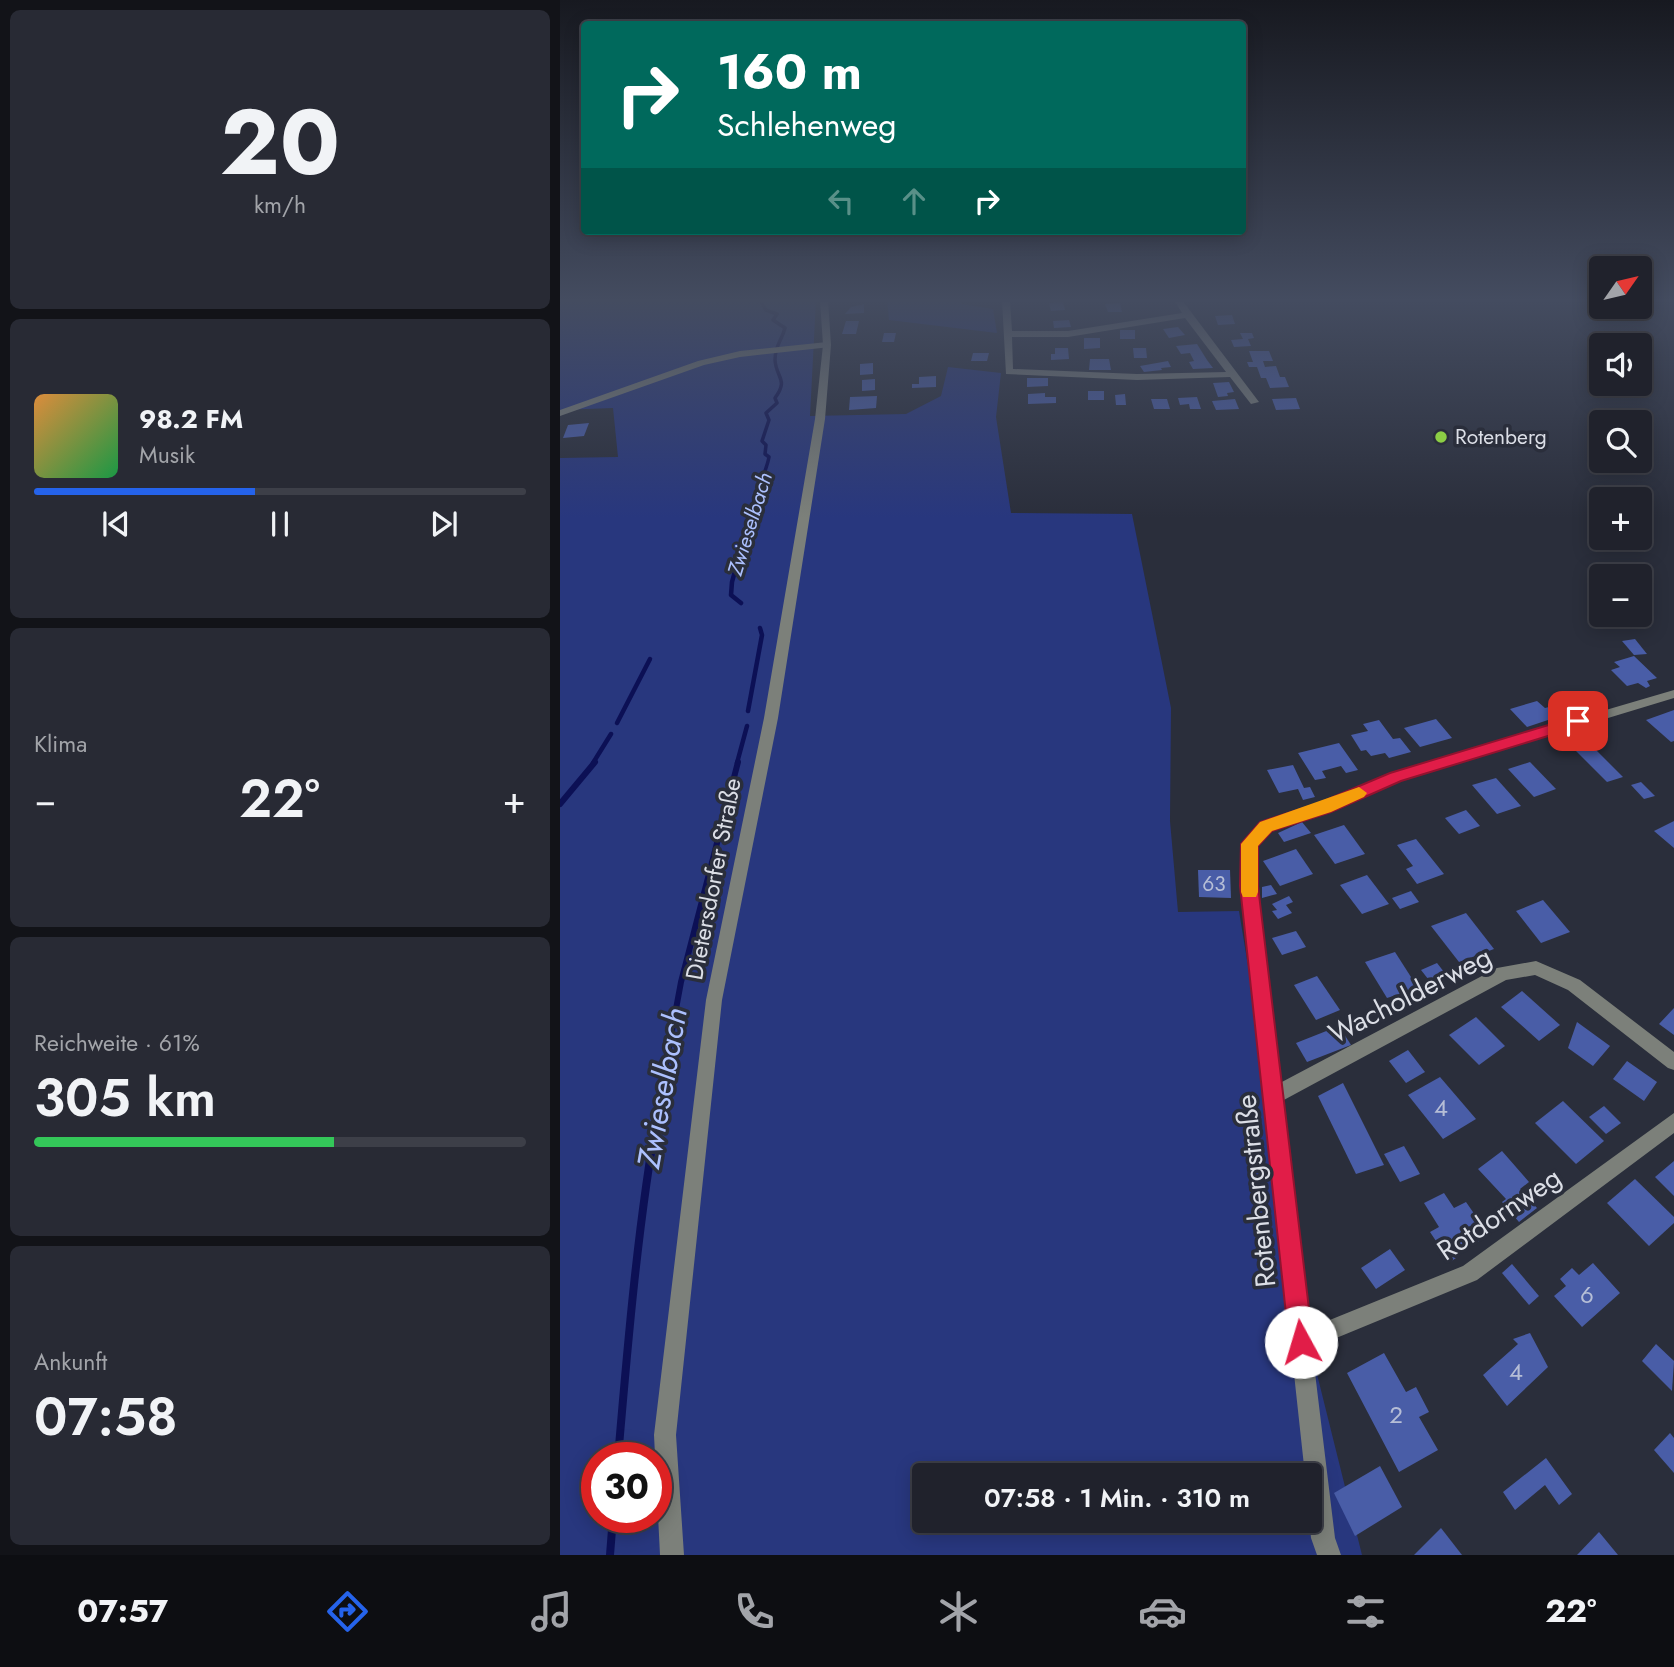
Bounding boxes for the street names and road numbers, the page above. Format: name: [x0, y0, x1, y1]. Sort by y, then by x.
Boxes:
street label: Dietersdorfer Straße: [676, 775, 750, 983]
street label: Wacholderweg: [1321, 936, 1499, 1054]
street label: Rotenbergstraße: [1225, 1093, 1287, 1289]
street label: Rotdornweg: [1429, 1157, 1569, 1271]

